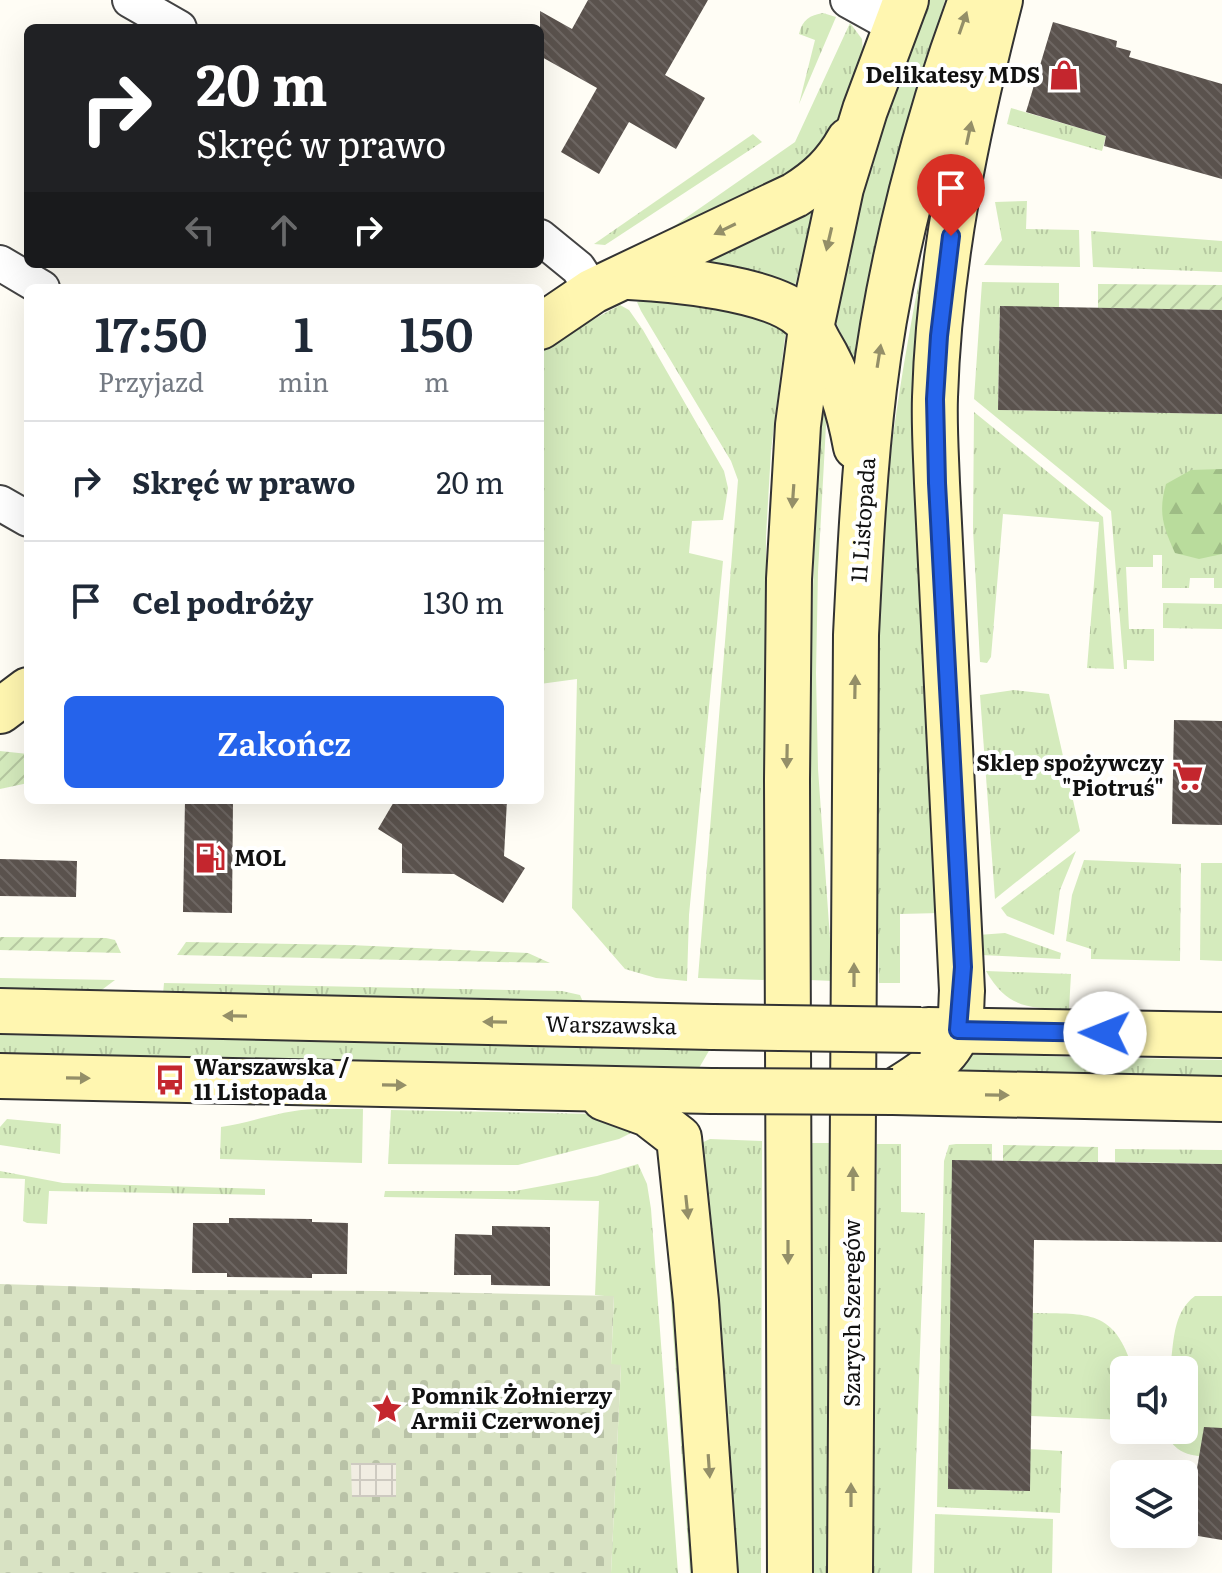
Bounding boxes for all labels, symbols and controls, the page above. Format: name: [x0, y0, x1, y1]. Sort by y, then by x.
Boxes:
one-way arrow: [957, 10, 969, 34]
text: 20 m: [196, 40, 328, 123]
icon: right: [64, 56, 168, 160]
place label: Delikatesy MDS: [865, 57, 1040, 90]
shop icon: Delikatesy MDS: [1047, 58, 1081, 92]
text: Skręć w prawo: [196, 116, 446, 169]
one-way arrow: [963, 120, 976, 145]
pin: [917, 154, 985, 236]
icon: arrive: [929, 166, 973, 210]
icon: left: [178, 208, 222, 252]
icon: ahead: [262, 208, 306, 252]
icon: right: [346, 208, 390, 252]
one-way arrow: [714, 222, 737, 236]
one-way arrow: [822, 226, 835, 251]
text: 17:50: [95, 296, 207, 367]
text: 1: [294, 296, 313, 367]
text: 150: [400, 296, 473, 367]
one-way arrow: [873, 343, 886, 368]
text: Przyjazd: [98, 361, 204, 400]
text: min: [278, 361, 329, 400]
text: m: [424, 361, 449, 400]
street label: 11 Listopada: [841, 456, 882, 584]
icon: right: [64, 459, 108, 503]
text: Skręć w prawo: [132, 459, 355, 503]
text: 20 m: [436, 459, 504, 503]
one-way arrow: [786, 484, 799, 509]
icon: arrive: [64, 579, 108, 623]
text: Cel podróży: [132, 579, 313, 623]
text: 130 m: [423, 579, 504, 623]
one-way arrow: [849, 674, 861, 699]
button: Zakończ: [64, 696, 504, 788]
one-way arrow: [781, 744, 793, 769]
place label: Sklep spożywczy "Piotruś": [976, 745, 1165, 803]
supermarket icon: Sklep spożywczy "Piotruś": [1171, 759, 1205, 793]
place label: MOL: [234, 840, 287, 873]
fuel station icon: MOL: [193, 841, 227, 875]
one-way arrow: [848, 962, 860, 987]
position arrow: [1063, 991, 1147, 1075]
street label: Warszawska: [545, 1006, 677, 1041]
one-way arrow: [222, 1009, 247, 1022]
one-way arrow: [482, 1016, 507, 1029]
place label: Warszawska / 11 Listopada: [194, 1049, 350, 1107]
bus stop icon: Warszawska / 11 Listopada: [153, 1063, 187, 1097]
one-way arrow: [66, 1072, 91, 1084]
one-way arrow: [382, 1078, 407, 1091]
one-way arrow: [985, 1089, 1010, 1101]
one-way arrow: [847, 1166, 859, 1191]
one-way arrow: [681, 1195, 694, 1220]
street label: Szarych Szeregów: [834, 1219, 867, 1407]
one-way arrow: [782, 1240, 794, 1265]
map controls: [1110, 1356, 1198, 1548]
button: sound: [1110, 1356, 1198, 1444]
place label: Pomnik Żołnierzy Armii Czerwonej: [411, 1378, 613, 1436]
place icon: Pomnik Żołnierzy Armii Czerwonej: [370, 1392, 404, 1426]
one-way arrow: [703, 1454, 716, 1479]
button: layers: [1110, 1460, 1198, 1548]
one-way arrow: [845, 1482, 857, 1507]

